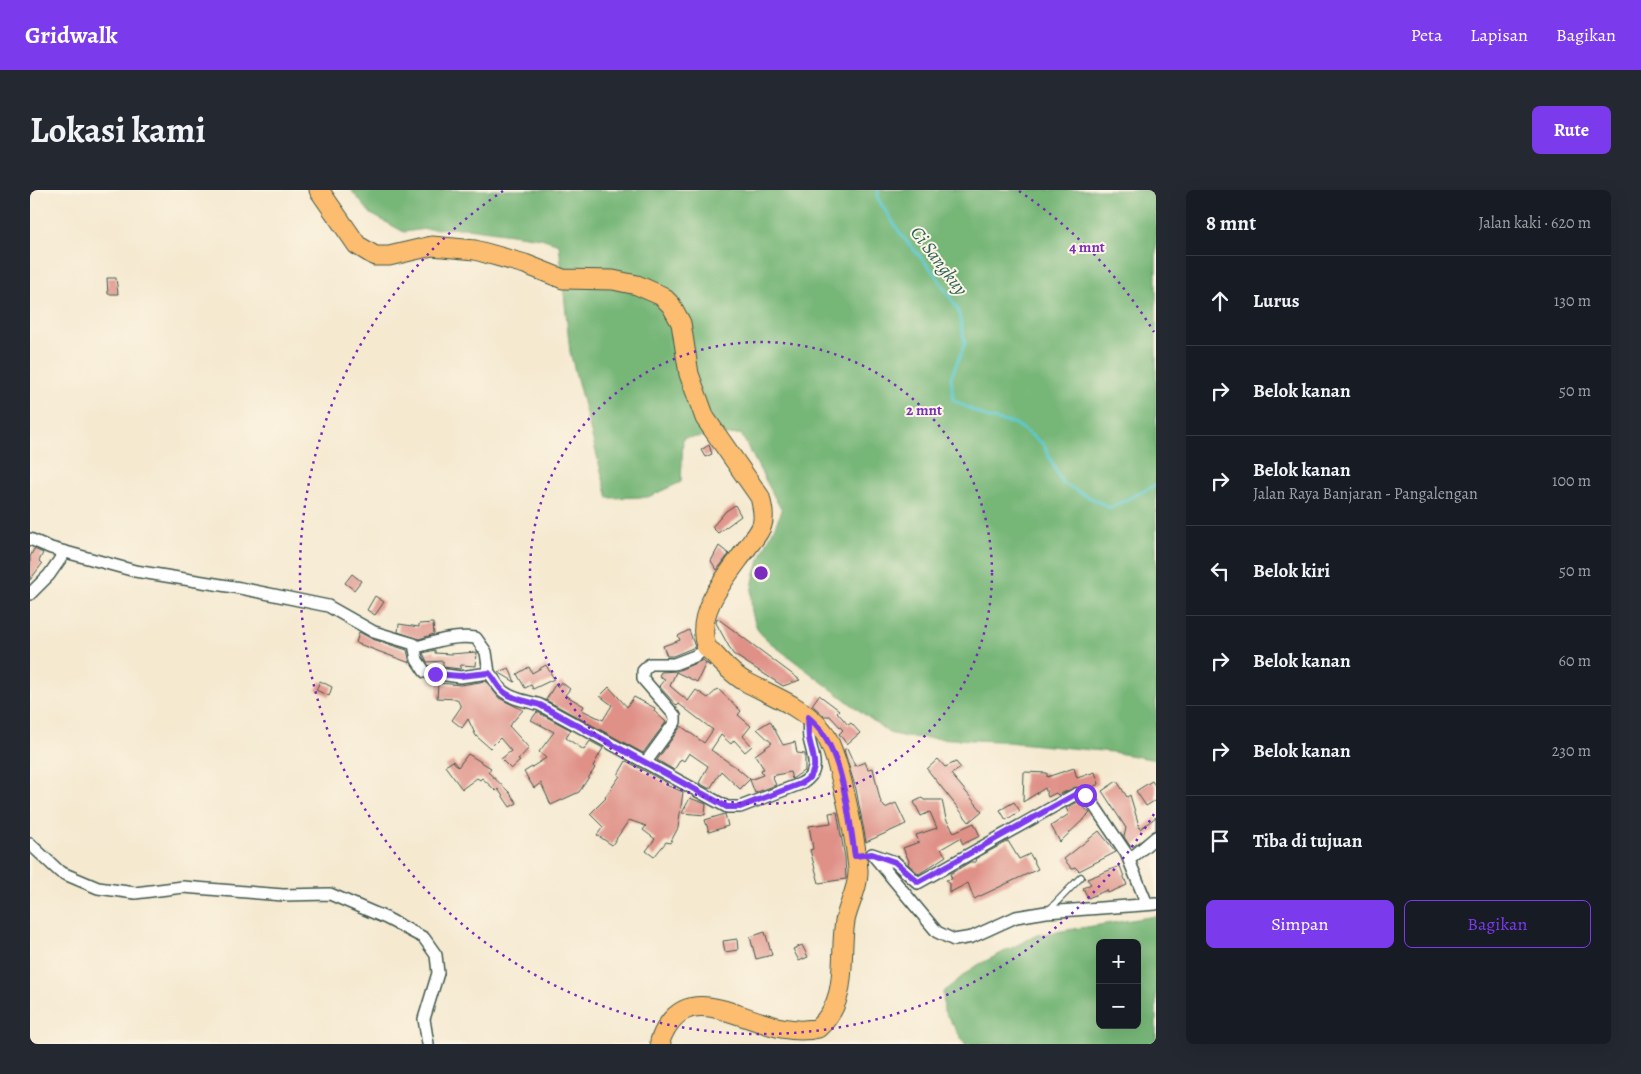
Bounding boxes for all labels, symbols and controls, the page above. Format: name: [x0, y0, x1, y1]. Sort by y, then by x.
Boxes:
text: Gridwalk: [25, 19, 118, 51]
text: Peta: [1411, 23, 1442, 47]
text: Lapisan: [1470, 23, 1528, 47]
text: Bagikan: [1556, 23, 1616, 47]
text: Lokasi kami: [30, 106, 206, 154]
button: Rute: [1532, 106, 1611, 154]
text: 8 mnt: [1206, 209, 1256, 237]
text: Jalan kaki · 620 m: [1478, 212, 1591, 234]
water label: Ci Sangkuy: [904, 221, 974, 302]
text: 4 mnt: [1069, 237, 1105, 257]
icon: ahead: [1206, 287, 1234, 315]
text: Lurus: [1253, 288, 1299, 314]
text: 130 m: [1554, 290, 1591, 312]
icon: right: [1206, 377, 1234, 405]
text: Belok kanan: [1253, 378, 1351, 404]
text: 50 m: [1559, 380, 1591, 402]
text: 2 mnt: [906, 400, 942, 420]
text: Belok kanan: [1253, 457, 1351, 483]
icon: right: [1206, 467, 1234, 495]
text: 100 m: [1552, 470, 1591, 492]
text: Jalan Raya Banjaran - Pangalengan: [1253, 483, 1478, 505]
icon: left: [1206, 557, 1234, 585]
text: Belok kiri: [1253, 558, 1330, 584]
text: 50 m: [1559, 560, 1591, 582]
centre of rings: [752, 564, 770, 582]
icon: right: [1206, 647, 1234, 675]
text: Belok kanan: [1253, 648, 1351, 674]
text: 60 m: [1559, 650, 1591, 672]
route end: [424, 663, 447, 686]
icon: right: [1206, 737, 1234, 765]
text: Belok kanan: [1253, 738, 1351, 764]
text: 230 m: [1552, 740, 1591, 762]
route start: [1074, 784, 1097, 807]
icon: arrive: [1206, 827, 1234, 855]
text: Tiba di tujuan: [1253, 828, 1362, 854]
button: Simpan: [1206, 900, 1394, 948]
button: Bagikan: [1404, 900, 1591, 948]
map controls: [1096, 939, 1141, 1029]
button: +: [1096, 939, 1141, 984]
button: −: [1096, 984, 1141, 1029]

